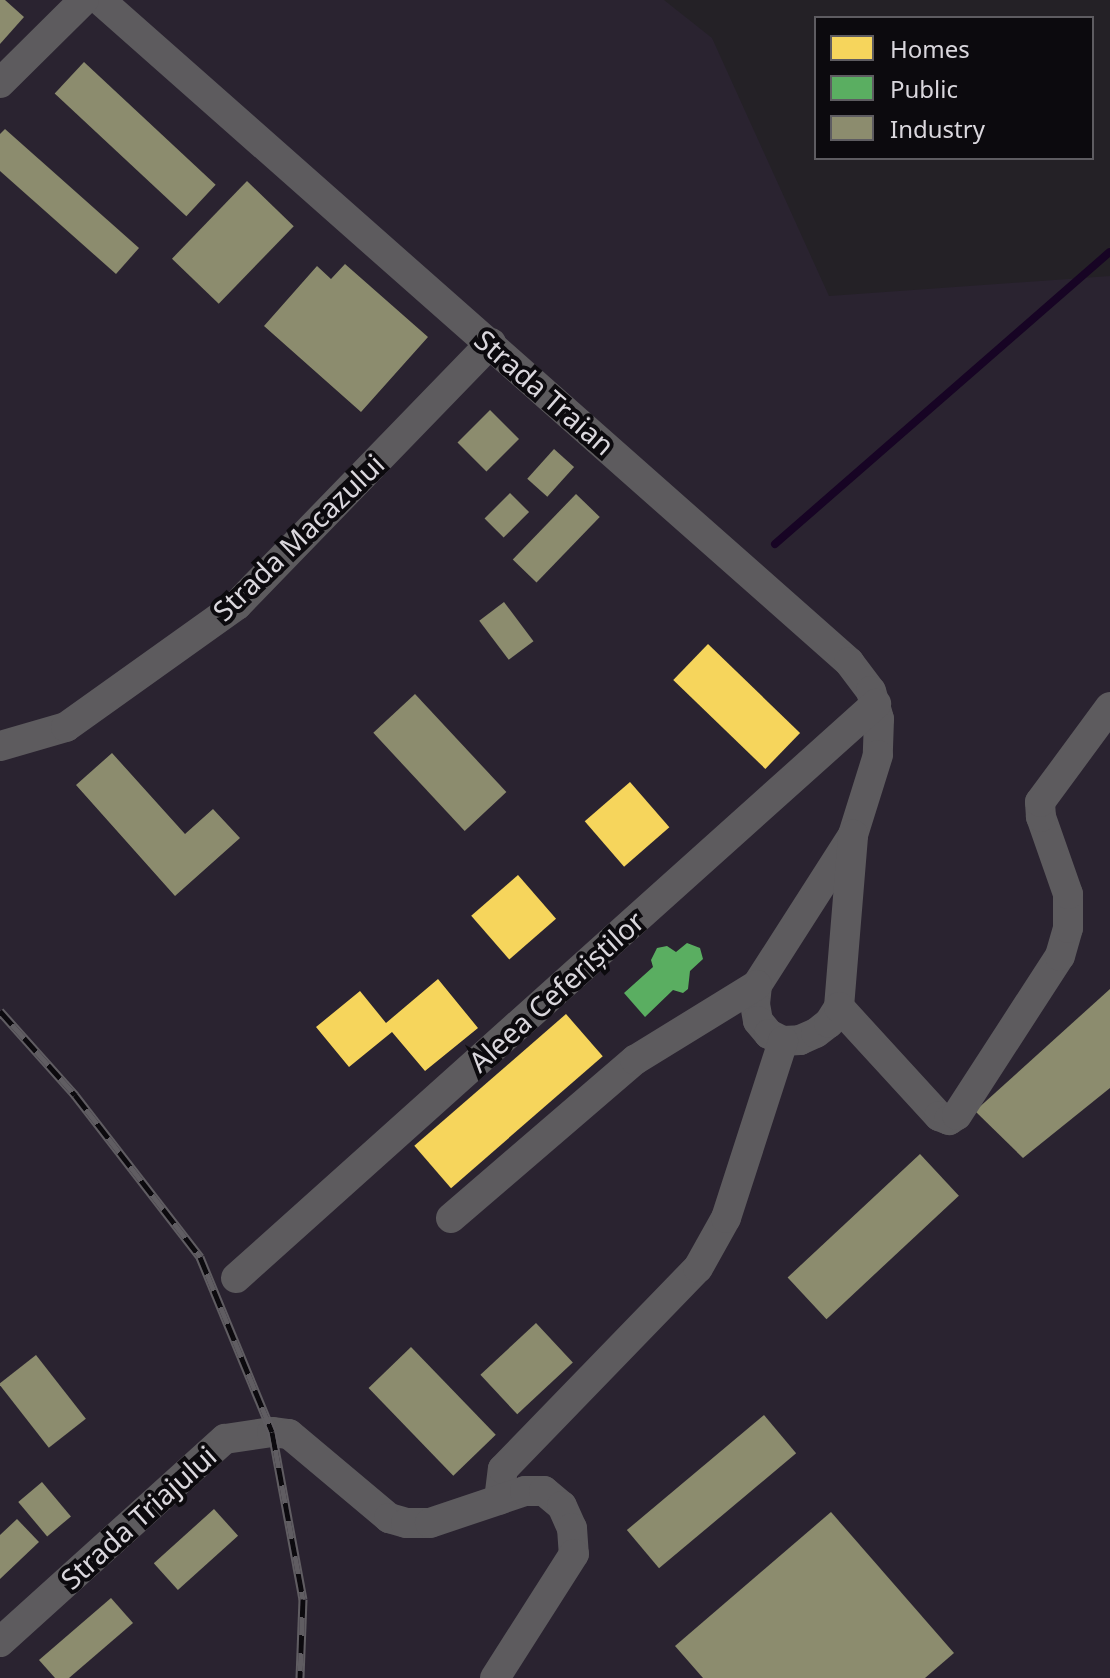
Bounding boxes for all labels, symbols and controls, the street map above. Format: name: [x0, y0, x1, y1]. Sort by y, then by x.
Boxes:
legend: [814, 16, 1094, 160]
text: Homes: [890, 32, 970, 65]
text: Public: [890, 72, 958, 105]
text: Industry: [890, 112, 985, 145]
street label: Strada Traian: [469, 322, 621, 462]
street label: Strada Macazului: [205, 447, 391, 627]
street label: Aleea Ceferiștilor: [462, 904, 650, 1078]
street label: Strada Triajului: [53, 1438, 223, 1596]

